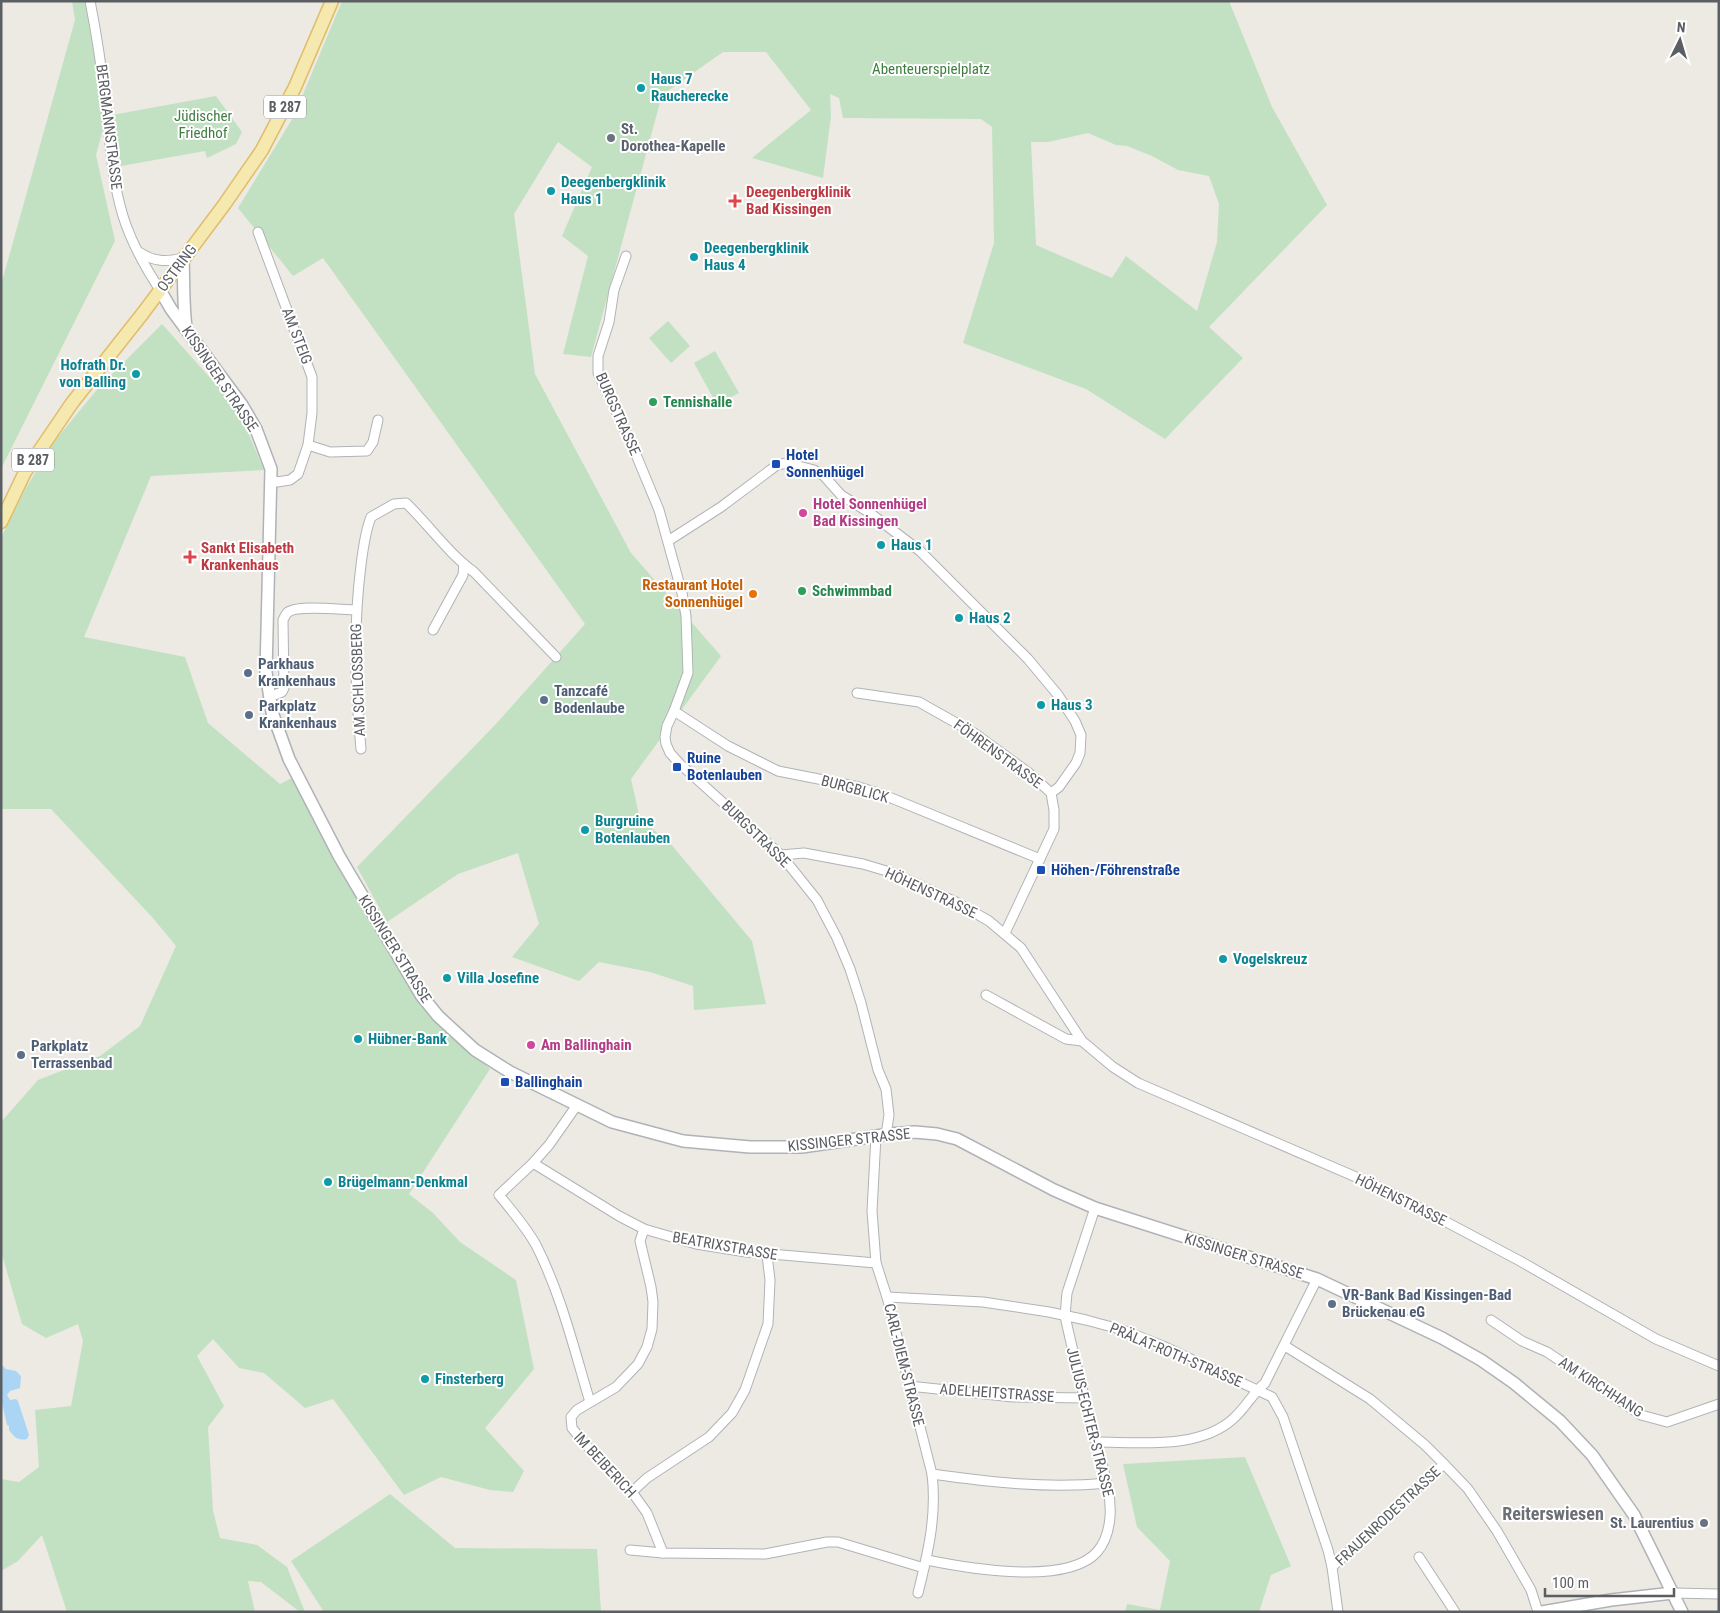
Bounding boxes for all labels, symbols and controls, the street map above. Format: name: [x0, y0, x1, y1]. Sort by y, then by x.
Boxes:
north arrow: [1655, 15, 1705, 65]
text: N: [1676, 19, 1686, 35]
park label: Abenteuerspielplatz: [872, 60, 990, 78]
street label: BERGMANNSTRASSE: [92, 63, 126, 191]
place label: Haus 7 Raucherecke: [651, 70, 728, 105]
marker: Haus 7 Raucherecke: [635, 82, 647, 94]
road number: B 287: [264, 95, 306, 118]
park label: Jüdischer Friedhof: [174, 107, 232, 142]
place label: St. Dorothea-Kapelle: [621, 120, 725, 155]
marker: St. Dorothea-Kapelle: [605, 132, 617, 144]
place label: Deegenbergklinik Haus 1: [561, 173, 667, 208]
place label: Deegenbergklinik Bad Kissingen: [746, 183, 852, 218]
marker: Deegenbergklinik Haus 1: [545, 185, 557, 197]
marker: Deegenbergklinik Bad Kissingen: [728, 194, 742, 208]
place label: Deegenbergklinik Haus 4: [704, 239, 810, 274]
street label: OSTRING: [153, 241, 201, 295]
marker: Deegenbergklinik Haus 4: [688, 251, 700, 263]
street label: AM STEIG: [278, 305, 316, 367]
street label: KISSINGER STRASSE: [178, 323, 262, 435]
place label: Hofrath Dr. von Balling: [59, 356, 126, 391]
marker: Hofrath Dr. von Balling: [130, 368, 142, 380]
street label: BURGSTRASSE: [592, 370, 644, 458]
place label: Tennishalle: [663, 393, 732, 411]
marker: Tennishalle: [647, 396, 659, 408]
place label: Hotel Sonnenhügel: [786, 446, 864, 481]
road number: B 287: [12, 448, 54, 472]
marker: Hotel Sonnenhügel: [770, 458, 782, 470]
place label: Hotel Sonnenhügel Bad Kissingen: [813, 495, 927, 530]
marker: Hotel Sonnenhügel Bad Kissingen: [797, 507, 809, 519]
place label: Haus 1: [891, 536, 933, 554]
place label: Sankt Elisabeth Krankenhaus: [201, 539, 294, 574]
marker: Haus 1: [875, 539, 887, 551]
marker: Sankt Elisabeth Krankenhaus: [183, 550, 197, 564]
place label: Restaurant Hotel Sonnenhügel: [642, 576, 743, 611]
place label: Schwimmbad: [812, 582, 892, 600]
marker: Schwimmbad: [796, 585, 808, 597]
marker: Restaurant Hotel Sonnenhügel: [747, 588, 759, 600]
place label: Haus 2: [969, 609, 1011, 627]
marker: Haus 2: [953, 612, 965, 624]
street label: AM SCHLOSSBERG: [347, 623, 369, 737]
place label: Parkhaus Krankenhaus: [258, 655, 336, 690]
marker: Parkhaus Krankenhaus: [242, 667, 254, 679]
place label: Tanzcafé Bodenlaube: [554, 682, 625, 717]
marker: Tanzcafé Bodenlaube: [538, 694, 550, 706]
place label: Haus 3: [1051, 696, 1093, 714]
place label: Parkplatz Krankenhaus: [259, 697, 337, 732]
marker: Haus 3: [1035, 699, 1047, 711]
marker: Parkplatz Krankenhaus: [243, 709, 255, 721]
street label: FÖHRENSTRASSE: [950, 716, 1046, 792]
place label: Ruine Botenlauben: [687, 749, 762, 784]
marker: Ruine Botenlauben: [671, 761, 683, 773]
street label: BURGBLICK: [819, 771, 892, 807]
street label: BURGSTRASSE: [718, 797, 794, 871]
place label: Burgruine Botenlauben: [595, 812, 670, 847]
marker: Burgruine Botenlauben: [579, 824, 591, 836]
place label: Höhen-/Föhrenstraße: [1051, 861, 1180, 879]
street label: HÖHENSTRASSE: [882, 864, 980, 922]
marker: Höhen-/Föhrenstraße: [1035, 864, 1047, 876]
street label: KISSINGER STRASSE: [355, 892, 435, 1006]
place label: Vogelskreuz: [1233, 950, 1308, 968]
marker: Vogelskreuz: [1217, 953, 1229, 965]
place label: Villa Josefine: [457, 969, 539, 987]
marker: Villa Josefine: [441, 972, 453, 984]
place label: Hübner-Bank: [368, 1030, 448, 1048]
marker: Hübner-Bank: [352, 1033, 364, 1045]
place label: Am Ballinghain: [541, 1036, 632, 1054]
place label: Parkplatz Terrassenbad: [31, 1037, 113, 1072]
marker: Am Ballinghain: [525, 1039, 537, 1051]
marker: Parkplatz Terrassenbad: [15, 1049, 27, 1061]
place label: Ballinghain: [515, 1073, 582, 1091]
marker: Ballinghain: [499, 1076, 511, 1088]
street label: KISSINGER STRASSE: [787, 1125, 911, 1155]
street label: HÖHENSTRASSE: [1352, 1170, 1450, 1230]
place label: Brügelmann-Denkmal: [338, 1173, 468, 1191]
marker: Brügelmann-Denkmal: [322, 1176, 334, 1188]
street label: BEATRIXSTRASSE: [671, 1228, 779, 1264]
street label: KISSINGER STRASSE: [1182, 1229, 1306, 1283]
place label: VR-Bank Bad Kissingen-Bad Brückenau eG: [1342, 1286, 1512, 1321]
marker: VR-Bank Bad Kissingen-Bad Brückenau eG: [1326, 1298, 1338, 1310]
street label: CARL-DIEM-STRASSE: [880, 1302, 928, 1428]
street label: PRÄLAT-ROTH-STRASSE: [1107, 1319, 1245, 1391]
street label: JULIUS-ECHTER-STRASSE: [1063, 1345, 1117, 1499]
street label: AM KIRCHHANG: [1555, 1353, 1647, 1421]
place label: Finsterberg: [435, 1370, 504, 1388]
marker: Finsterberg: [419, 1373, 431, 1385]
street label: ADELHEITSTRASSE: [939, 1380, 1055, 1406]
street label: IM BEIBERICH: [570, 1428, 640, 1502]
street label: FRAUENRODESTRASSE: [1332, 1463, 1444, 1569]
district label: Reiterswiesen: [1502, 1503, 1604, 1524]
place label: St. Laurentius: [1610, 1514, 1694, 1532]
marker: St. Laurentius: [1698, 1517, 1710, 1529]
scale bar: [1545, 1566, 1674, 1598]
text: 100 m: [1552, 1574, 1589, 1592]

